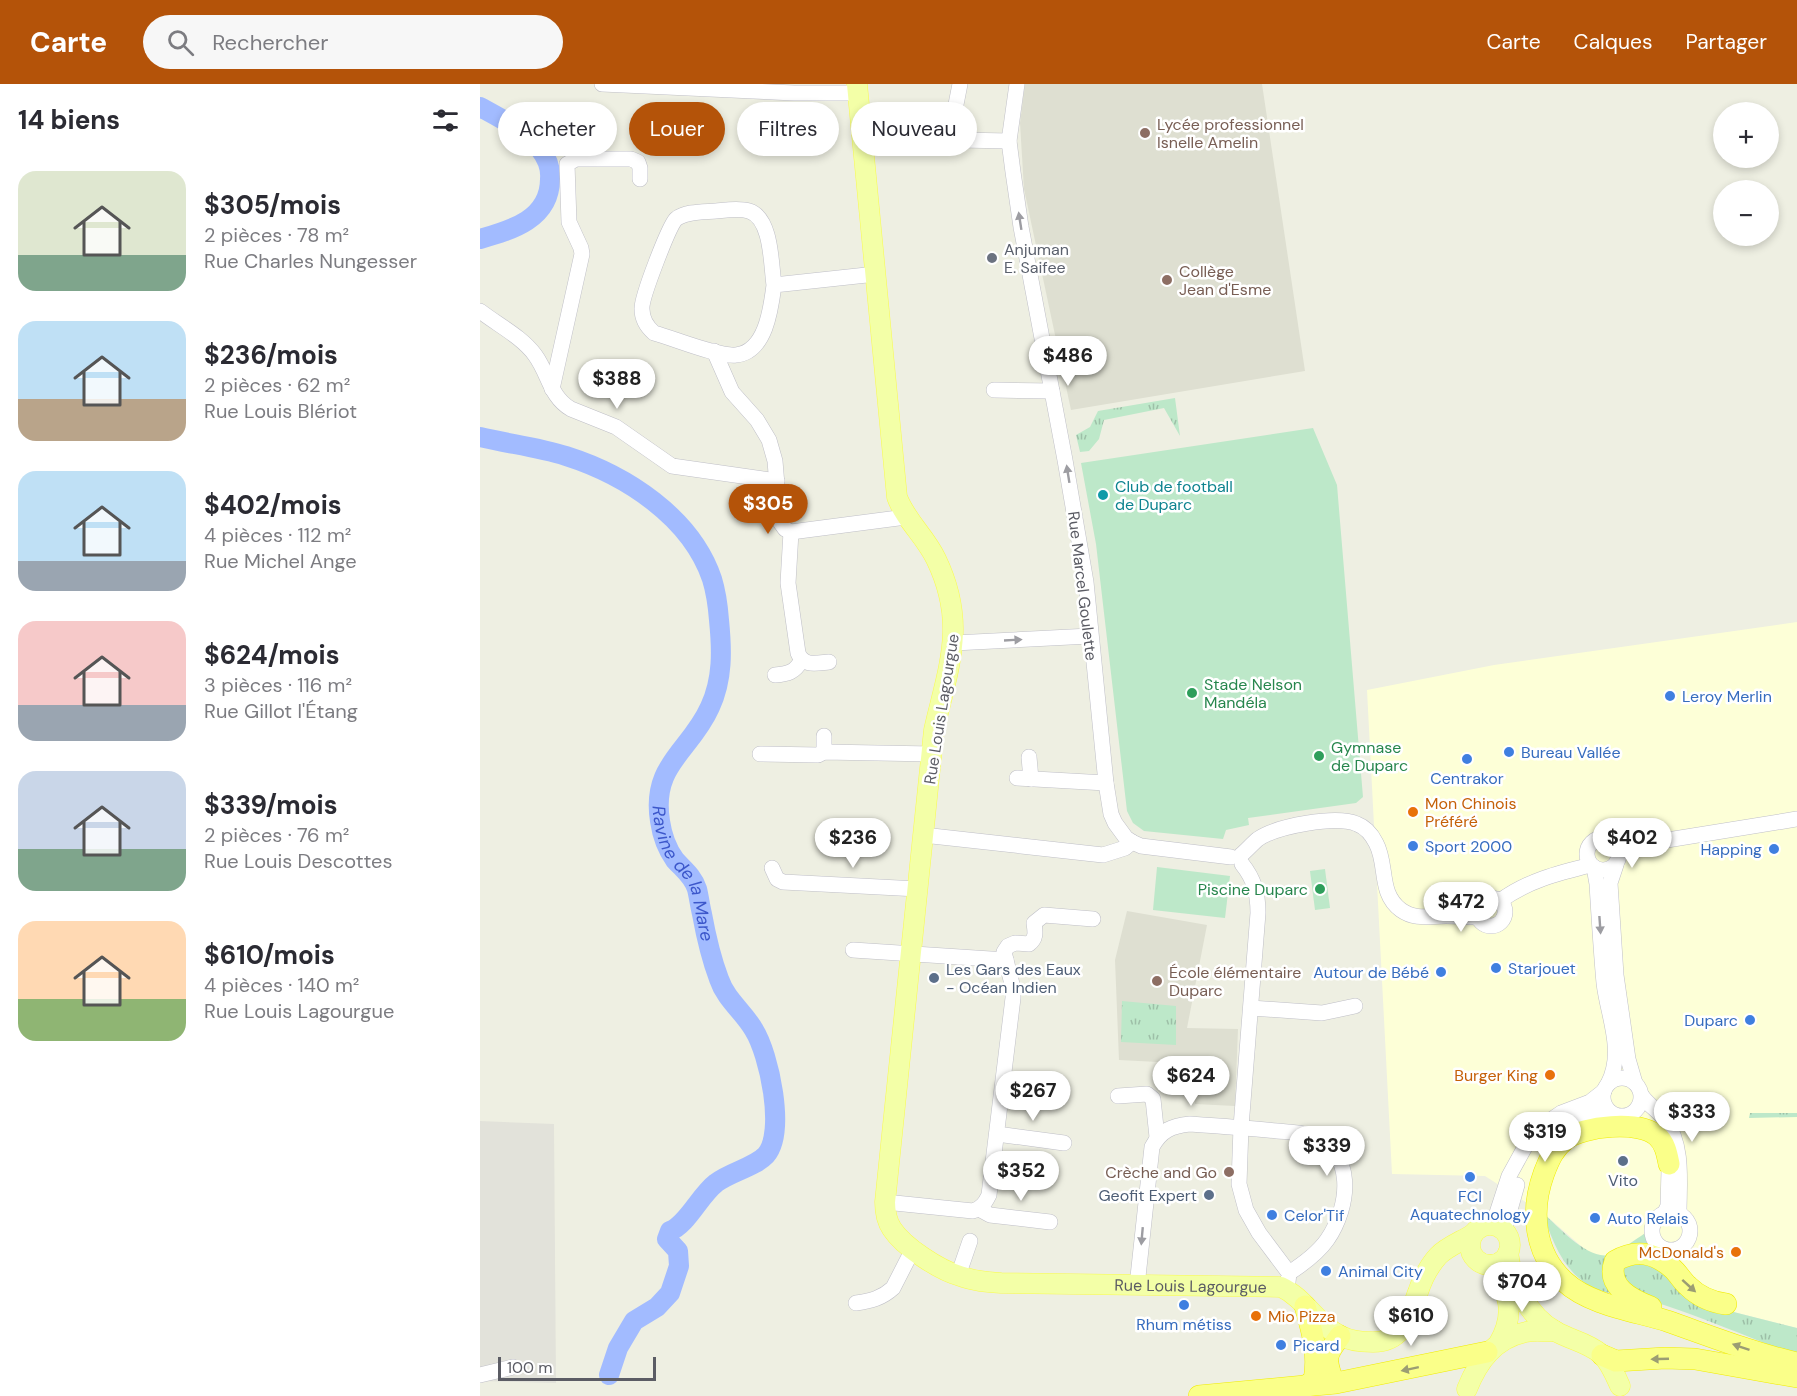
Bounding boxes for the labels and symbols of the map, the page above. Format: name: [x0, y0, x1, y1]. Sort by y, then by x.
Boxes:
place label: Lycée professionnel Isnelle Amelin: [1157, 114, 1304, 153]
marker: Lycée professionnel Isnelle Amelin: [1138, 126, 1152, 140]
one-way arrow: [1015, 211, 1024, 230]
place label: Anjuman E. Saifee: [1004, 239, 1069, 278]
marker: Anjuman E. Saifee: [985, 251, 999, 265]
place label: Collège Jean d'Esme: [1179, 261, 1271, 300]
marker: Collège Jean d'Esme: [1160, 273, 1174, 287]
pin: $486: [1032, 336, 1104, 387]
pin: $388: [581, 359, 653, 410]
one-way arrow: [1063, 464, 1072, 483]
place label: Club de football de Duparc: [1115, 476, 1233, 515]
pin: $305: [732, 484, 804, 535]
marker: Club de football de Duparc: [1096, 488, 1110, 502]
street label: Rue Marcel Goulette: [1063, 510, 1102, 662]
street label: Rue Louis Lagourgue: [919, 632, 964, 786]
one-way arrow: [1003, 635, 1022, 644]
place label: Stade Nelson Mandéla: [1204, 674, 1302, 713]
marker: Stade Nelson Mandéla: [1185, 686, 1199, 700]
place label: Leroy Merlin: [1682, 686, 1772, 707]
marker: Leroy Merlin: [1663, 689, 1677, 703]
place label: Gymnase de Duparc: [1331, 737, 1408, 776]
place label: Bureau Vallée: [1521, 742, 1620, 763]
marker: Bureau Vallée: [1502, 745, 1516, 759]
marker: Gymnase de Duparc: [1312, 749, 1326, 763]
marker: Centrakor: [1460, 752, 1474, 766]
place label: Centrakor: [1430, 768, 1504, 789]
place label: Mon Chinois Préféré: [1425, 793, 1516, 832]
water label: Ravine de la Mare: [647, 805, 719, 944]
marker: Mon Chinois Préféré: [1406, 805, 1420, 819]
pin: $236: [817, 818, 889, 869]
pin: $402: [1596, 818, 1668, 869]
place label: Sport 2000: [1425, 836, 1512, 857]
marker: Sport 2000: [1406, 839, 1420, 853]
place label: Happing: [1700, 839, 1762, 860]
marker: Happing: [1767, 842, 1781, 856]
place label: Piscine Duparc: [1198, 879, 1308, 900]
marker: Piscine Duparc: [1313, 882, 1327, 896]
pin: $472: [1425, 882, 1497, 933]
one-way arrow: [1595, 916, 1605, 935]
place label: Starjouet: [1508, 958, 1576, 979]
place label: Les Gars des Eaux - Océan Indien: [946, 959, 1081, 998]
marker: Starjouet: [1489, 961, 1503, 975]
place label: École élémentaire Duparc: [1169, 962, 1301, 1001]
place label: Autour de Bébé: [1313, 962, 1429, 983]
marker: Autour de Bébé: [1434, 965, 1448, 979]
marker: Les Gars des Eaux - Océan Indien: [927, 971, 941, 985]
marker: École élémentaire Duparc: [1150, 974, 1164, 988]
place label: Duparc: [1684, 1010, 1738, 1031]
marker: Duparc: [1743, 1013, 1757, 1027]
pin: $624: [1155, 1056, 1227, 1107]
place label: Burger King: [1454, 1065, 1538, 1086]
marker: Burger King: [1543, 1068, 1557, 1082]
pin: $267: [997, 1071, 1069, 1122]
pin: $333: [1656, 1092, 1728, 1143]
pin: $319: [1509, 1112, 1581, 1163]
pin: $339: [1291, 1126, 1363, 1177]
pin: $352: [985, 1151, 1057, 1202]
marker: Vito: [1616, 1154, 1630, 1168]
place label: Crèche and Go: [1105, 1162, 1217, 1183]
marker: Crèche and Go: [1222, 1165, 1236, 1179]
marker: FCI Aquatechnology: [1463, 1170, 1477, 1184]
place label: Vito: [1608, 1170, 1638, 1191]
place label: Geofit Expert: [1098, 1185, 1197, 1206]
place label: FCI Aquatechnology: [1410, 1186, 1530, 1225]
marker: Geofit Expert: [1202, 1188, 1216, 1202]
place label: Celor'Tif: [1284, 1205, 1344, 1226]
marker: Celor'Tif: [1265, 1208, 1279, 1222]
place label: Auto Relais: [1607, 1208, 1689, 1229]
marker: Auto Relais: [1588, 1211, 1602, 1225]
one-way arrow: [1137, 1226, 1147, 1245]
place label: McDonald's: [1639, 1242, 1724, 1263]
marker: McDonald's: [1729, 1245, 1743, 1259]
place label: Animal City: [1338, 1261, 1423, 1282]
pin: $704: [1486, 1262, 1558, 1313]
marker: Animal City: [1319, 1264, 1333, 1278]
street label: Rue Louis Lagourgue: [1114, 1275, 1267, 1298]
one-way arrow: [1681, 1279, 1696, 1292]
pin: $610: [1375, 1296, 1447, 1347]
marker: Rhum métiss: [1177, 1298, 1191, 1312]
place label: Mio Pizza: [1268, 1306, 1336, 1327]
marker: Mio Pizza: [1249, 1309, 1263, 1323]
place label: Rhum métiss: [1136, 1314, 1232, 1335]
place label: Picard: [1293, 1335, 1340, 1356]
marker: Picard: [1274, 1338, 1288, 1352]
one-way arrow: [1732, 1341, 1750, 1351]
scale bar: [498, 1354, 656, 1382]
one-way arrow: [1650, 1354, 1669, 1363]
one-way arrow: [1400, 1365, 1419, 1374]

